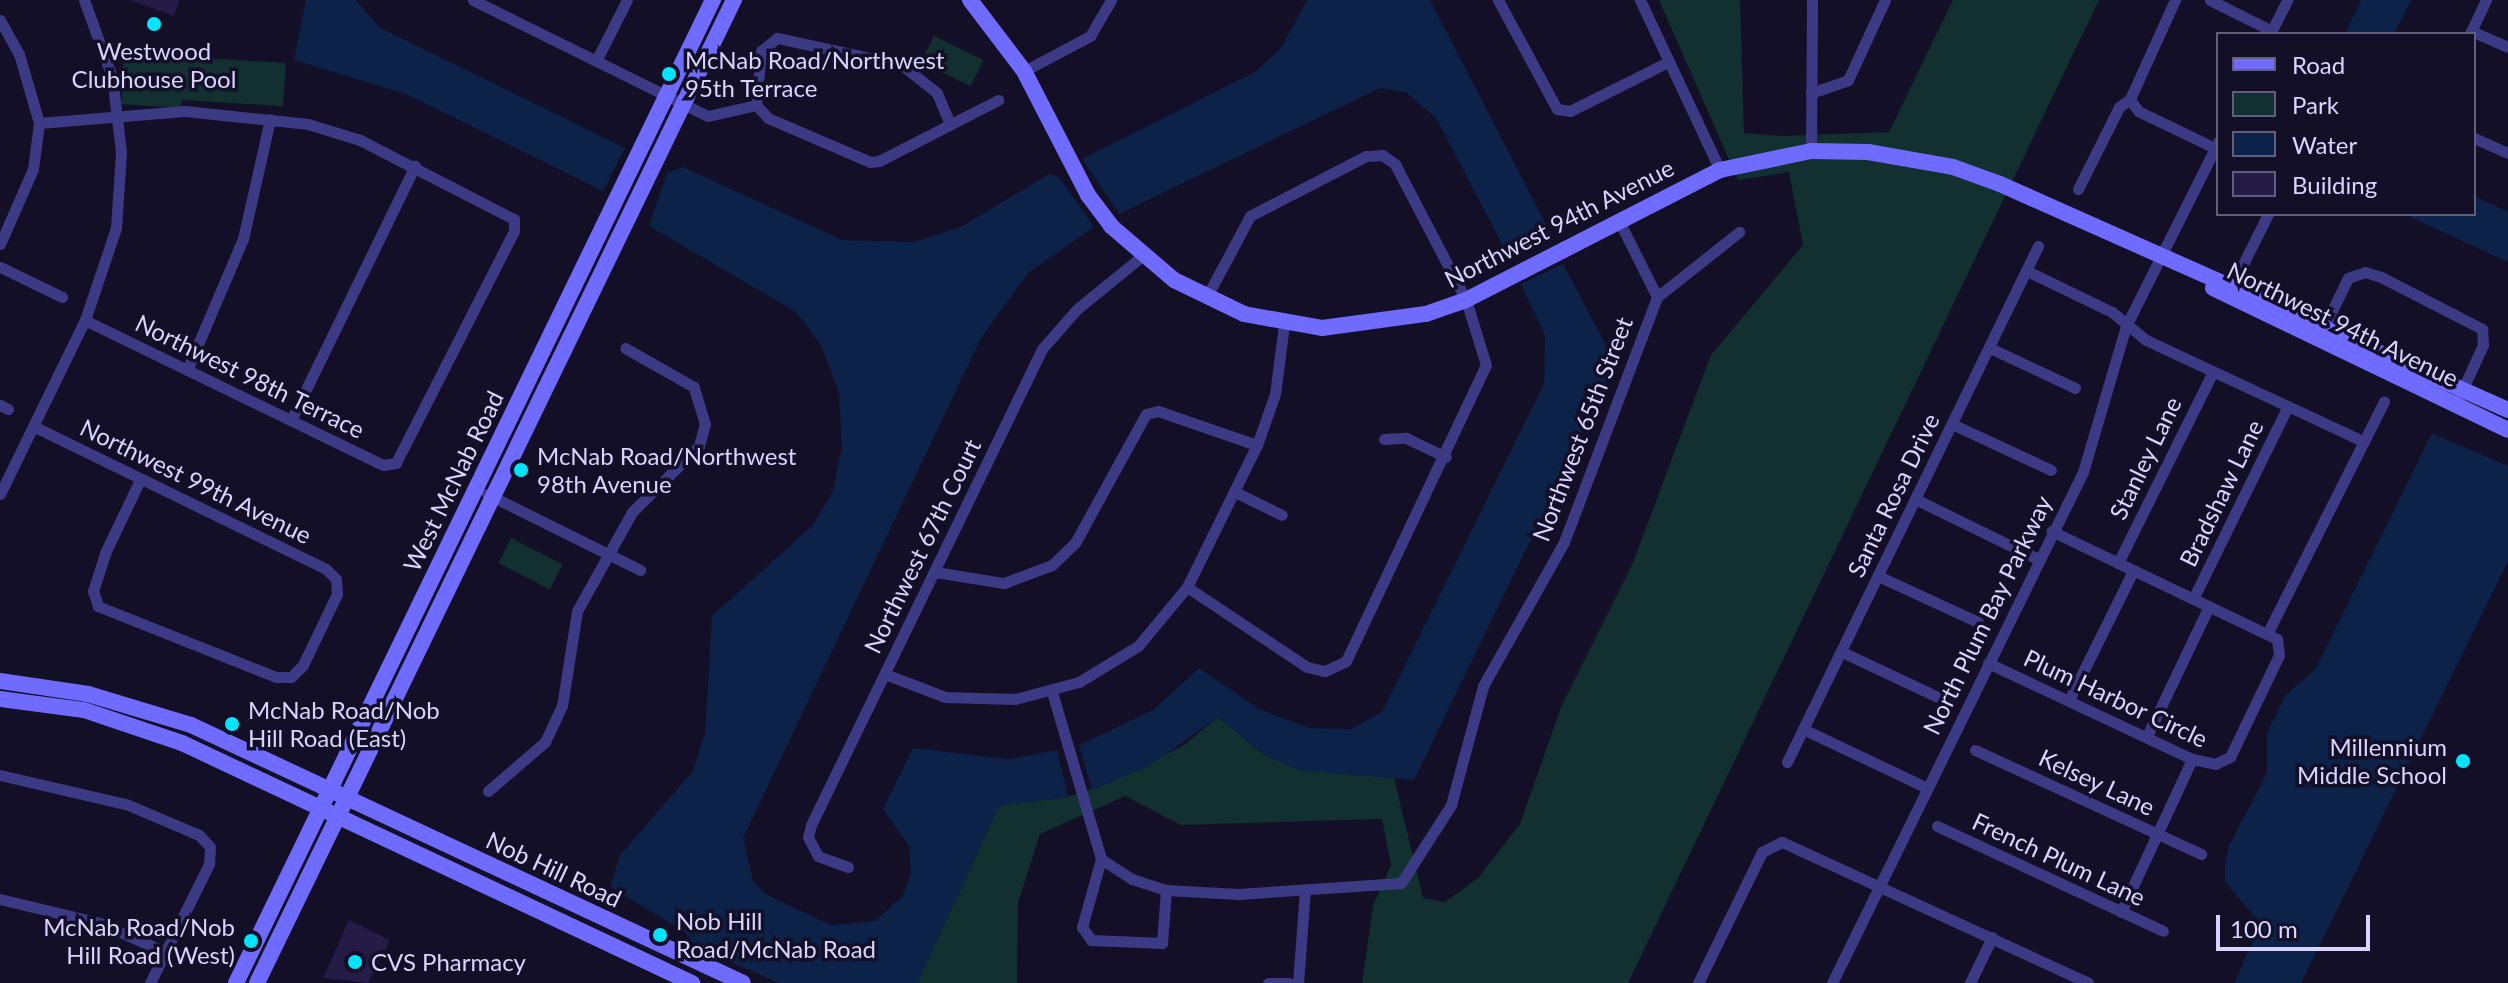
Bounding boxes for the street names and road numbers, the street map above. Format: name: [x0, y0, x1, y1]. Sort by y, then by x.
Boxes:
street label: Northwest 94th Avenue: [1439, 152, 1679, 294]
street label: Northwest 94th Avenue: [2222, 255, 2464, 393]
street label: Northwest 98th Terrace: [131, 308, 369, 444]
street label: Northwest 65th Street: [1526, 313, 1638, 545]
street label: West McNab Road: [397, 386, 509, 576]
street label: Stanley Lane: [2103, 392, 2187, 524]
street label: Santa Rosa Drive: [1841, 409, 1945, 581]
street label: Northwest 99th Avenue: [75, 412, 317, 550]
street label: Bradshaw Lane: [2173, 415, 2269, 571]
street label: Northwest 67th Court: [858, 434, 986, 658]
street label: North Plum Bay Parkway: [1916, 491, 2058, 739]
street label: Plum Harbor Circle: [2019, 643, 2213, 753]
street label: Kelsey Lane: [2034, 743, 2160, 821]
street label: French Plum Lane: [1968, 806, 2150, 912]
street label: Nob Hill Road: [482, 825, 626, 913]

